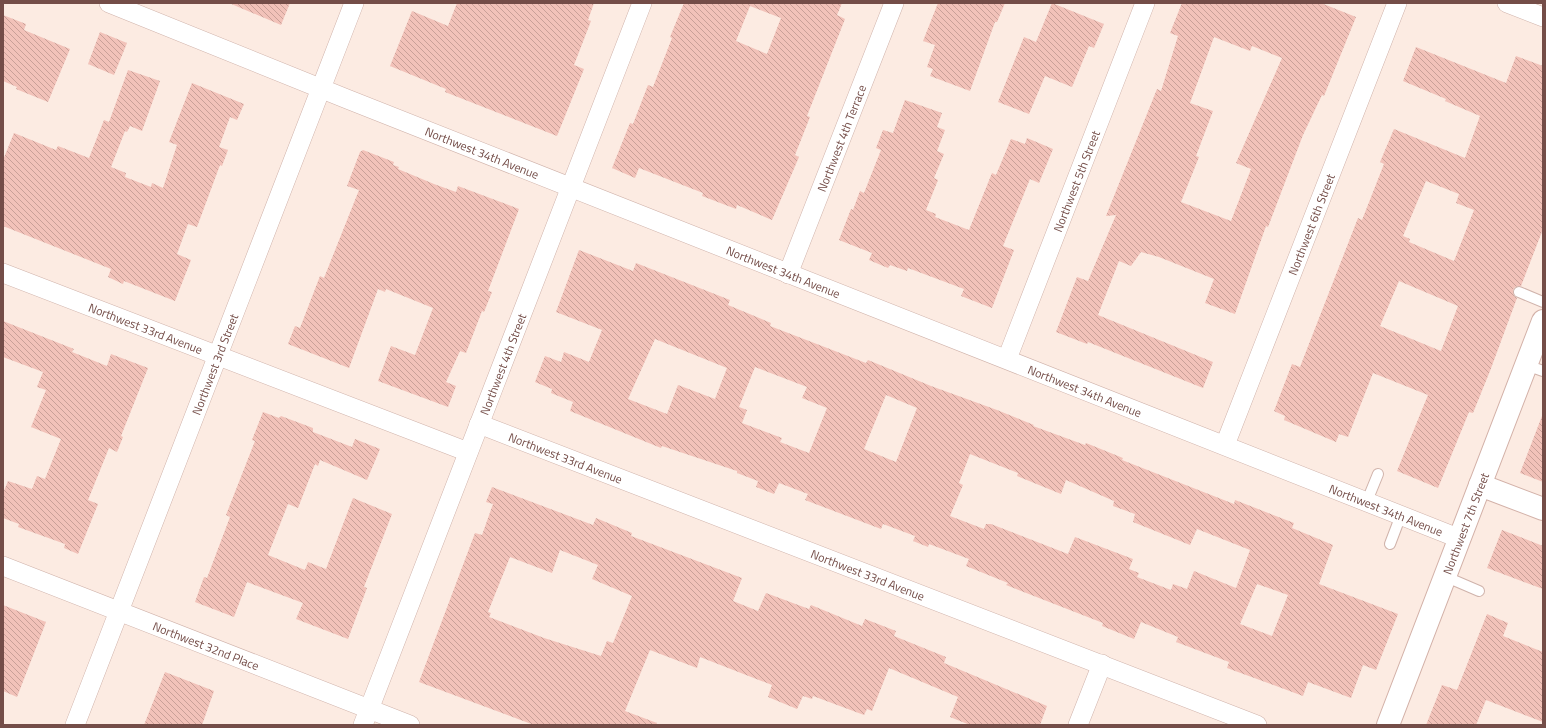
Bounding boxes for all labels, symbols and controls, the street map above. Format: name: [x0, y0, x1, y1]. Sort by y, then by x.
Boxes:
street label: Northwest 4th Terrace: [812, 82, 871, 194]
street label: Northwest 34th Avenue: [422, 121, 542, 184]
street label: Northwest 5th Street: [1048, 126, 1105, 235]
street label: Northwest 6th Street: [1283, 170, 1340, 278]
street label: Northwest 34th Avenue: [724, 240, 843, 303]
street label: Northwest 33rd Avenue: [86, 297, 206, 359]
street label: Northwest 3rd Street: [186, 310, 243, 418]
street label: Northwest 4th Street: [474, 310, 531, 418]
street label: Northwest 34th Avenue: [1025, 359, 1145, 422]
street label: Northwest 33rd Avenue: [506, 427, 625, 488]
street label: Northwest 7th Street: [1437, 469, 1494, 577]
street label: Northwest 34th Avenue: [1326, 479, 1446, 541]
street label: Northwest 33rd Avenue: [808, 544, 928, 605]
street label: Northwest 32nd Place: [150, 616, 262, 675]

